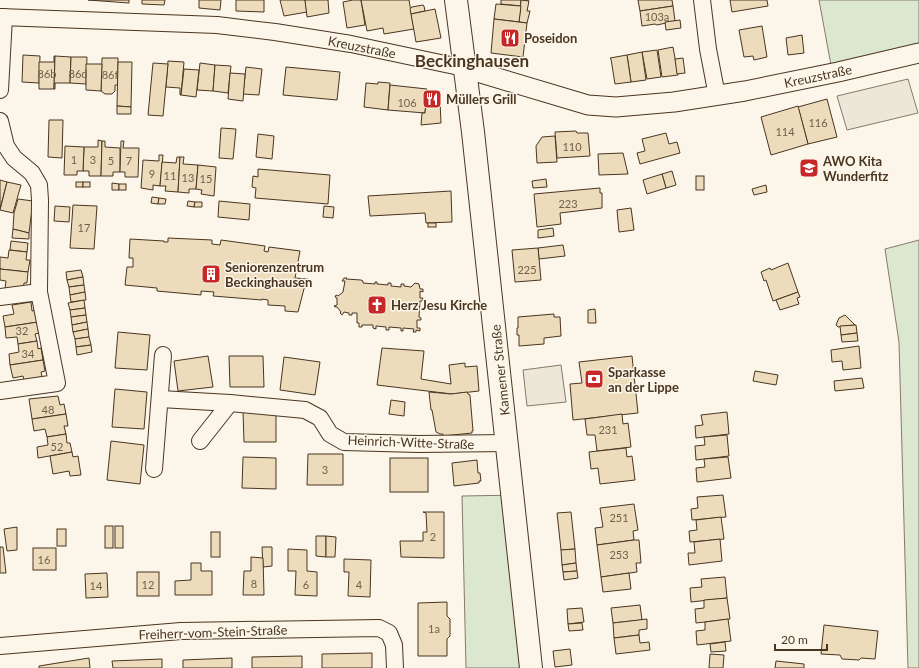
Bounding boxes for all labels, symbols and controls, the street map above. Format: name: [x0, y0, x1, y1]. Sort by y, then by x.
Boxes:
house number: 103a: [645, 10, 669, 23]
restaurant icon: Poseidon: [499, 27, 521, 49]
place label: Poseidon: [524, 30, 577, 46]
street label: Kreuzstraße: [327, 33, 397, 61]
district label: Beckinghausen: [415, 50, 529, 71]
street label: Kreuzstraße: [783, 61, 853, 91]
house number: 86b: [38, 67, 56, 80]
house number: 86d: [69, 67, 87, 80]
house number: 86f: [102, 68, 118, 81]
restaurant icon: Müllers Grill: [421, 88, 443, 110]
place label: Müllers Grill: [446, 91, 517, 107]
house number: 106: [397, 96, 417, 109]
house number: 116: [808, 116, 828, 129]
house number: 114: [775, 125, 795, 138]
house number: 110: [562, 140, 582, 153]
house number: 1: [71, 153, 77, 166]
house number: 3: [90, 153, 96, 166]
place label: AWO Kita Wunderfitz: [822, 153, 889, 184]
house number: 5: [108, 154, 114, 167]
house number: 7: [126, 154, 132, 167]
school or university icon: AWO Kita Wunderfitz: [798, 157, 820, 179]
house number: 9: [149, 167, 155, 180]
house number: 11: [164, 169, 176, 182]
house number: 13: [182, 171, 194, 184]
house number: 15: [200, 172, 212, 185]
house number: 223: [558, 197, 578, 210]
house number: 17: [78, 221, 90, 234]
place label: Seniorenzentrum Beckinghausen: [225, 259, 324, 290]
building icon: Seniorenzentrum Beckinghausen: [200, 263, 222, 285]
house number: 225: [517, 263, 537, 276]
church icon: Herz Jesu Kirche: [366, 294, 388, 316]
place label: Herz Jesu Kirche: [391, 297, 487, 313]
house number: 32: [16, 324, 28, 337]
street label: Kamener Straße: [487, 324, 513, 416]
house number: 34: [22, 347, 35, 360]
place label: Sparkasse an der Lippe: [608, 364, 679, 395]
bank icon: Sparkasse an der Lippe: [583, 368, 605, 390]
house number: 48: [42, 403, 54, 416]
house number: 231: [598, 423, 618, 436]
street label: Heinrich-Witte-Straße: [347, 432, 475, 452]
house number: 52: [51, 440, 63, 453]
house number: 3: [322, 463, 328, 476]
house number: 251: [609, 511, 629, 524]
house number: 2: [430, 530, 436, 543]
house number: 253: [609, 548, 629, 561]
house number: 16: [38, 553, 50, 566]
house number: 8: [251, 577, 257, 590]
house number: 12: [142, 578, 154, 591]
house number: 6: [303, 578, 309, 591]
house number: 4: [356, 578, 363, 591]
house number: 14: [90, 579, 103, 592]
street label: Freiherr-vom-Stein-Straße: [138, 621, 288, 643]
house number: 1a: [428, 622, 440, 635]
scale bar: [775, 626, 827, 652]
text: 20 m: [781, 632, 808, 647]

